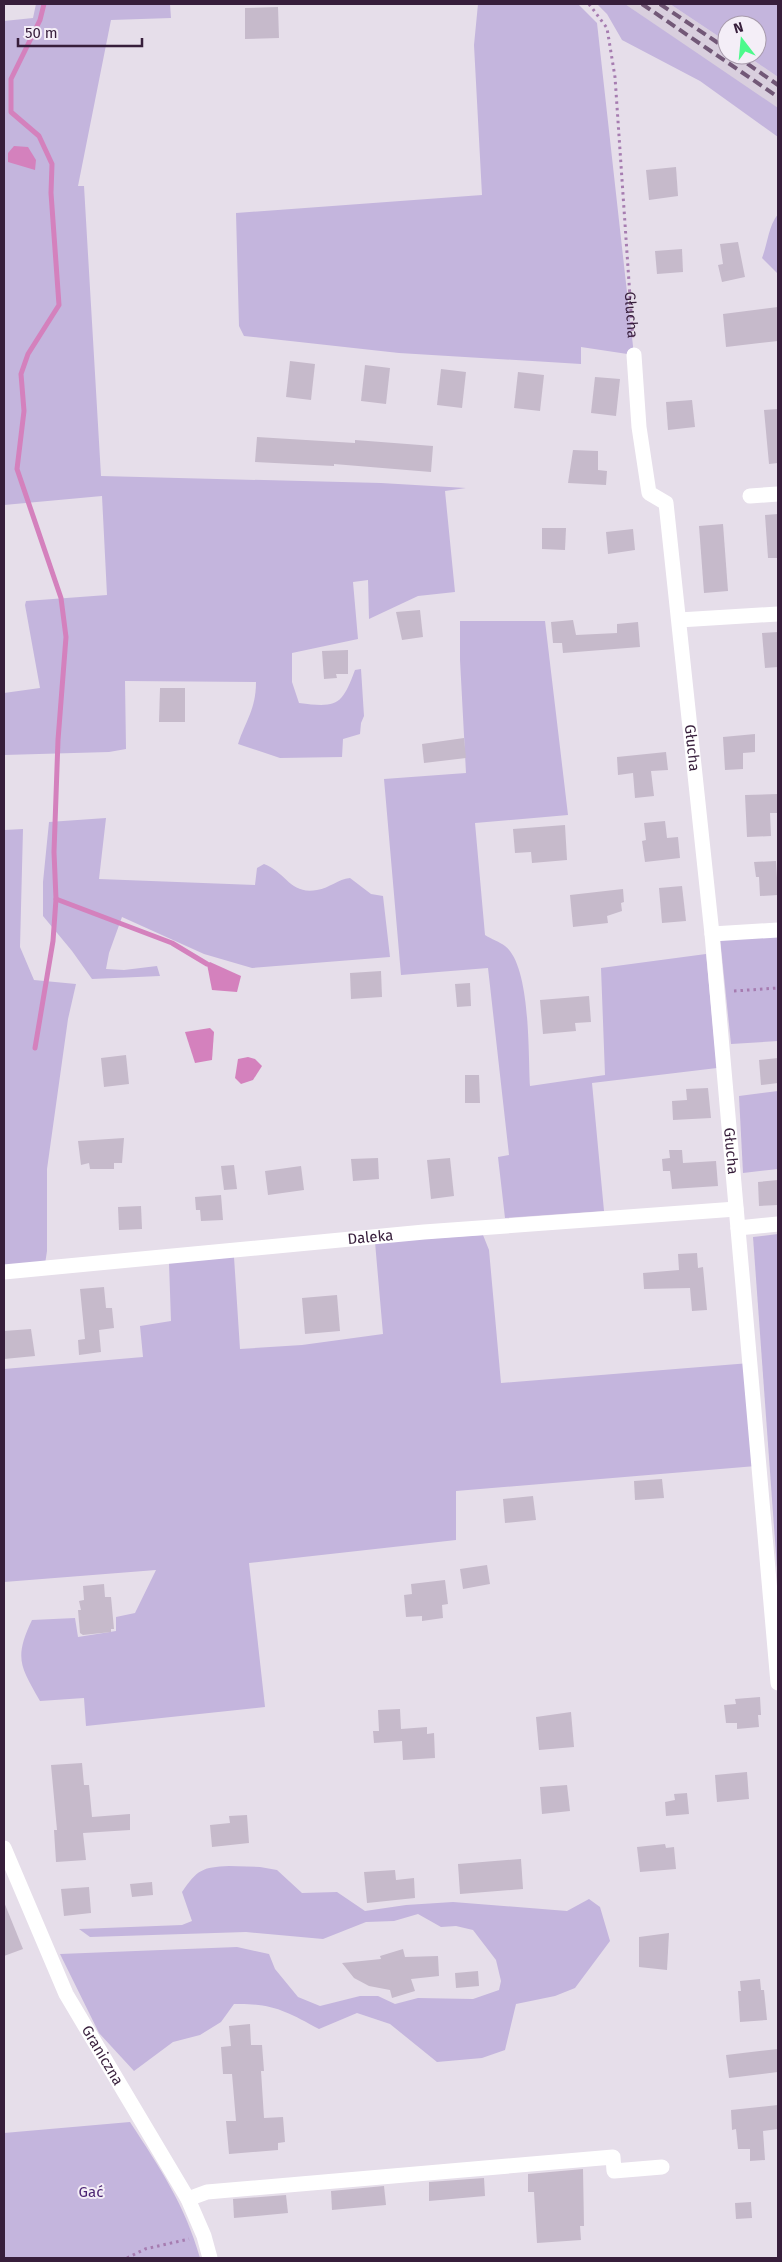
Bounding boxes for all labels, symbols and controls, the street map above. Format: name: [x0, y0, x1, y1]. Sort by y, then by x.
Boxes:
scale bar: [18, 15, 141, 47]
north arrow: [717, 15, 767, 65]
text: N: [732, 19, 745, 37]
text: 50 m: [25, 24, 58, 42]
street label: Głucha: [621, 291, 642, 339]
street label: Głucha: [681, 724, 704, 772]
street label: Głucha: [720, 1127, 742, 1175]
street label: Daleka: [347, 1226, 394, 1248]
street label: Graniczna: [78, 2022, 127, 2089]
park label: Gać: [79, 2183, 103, 2201]

